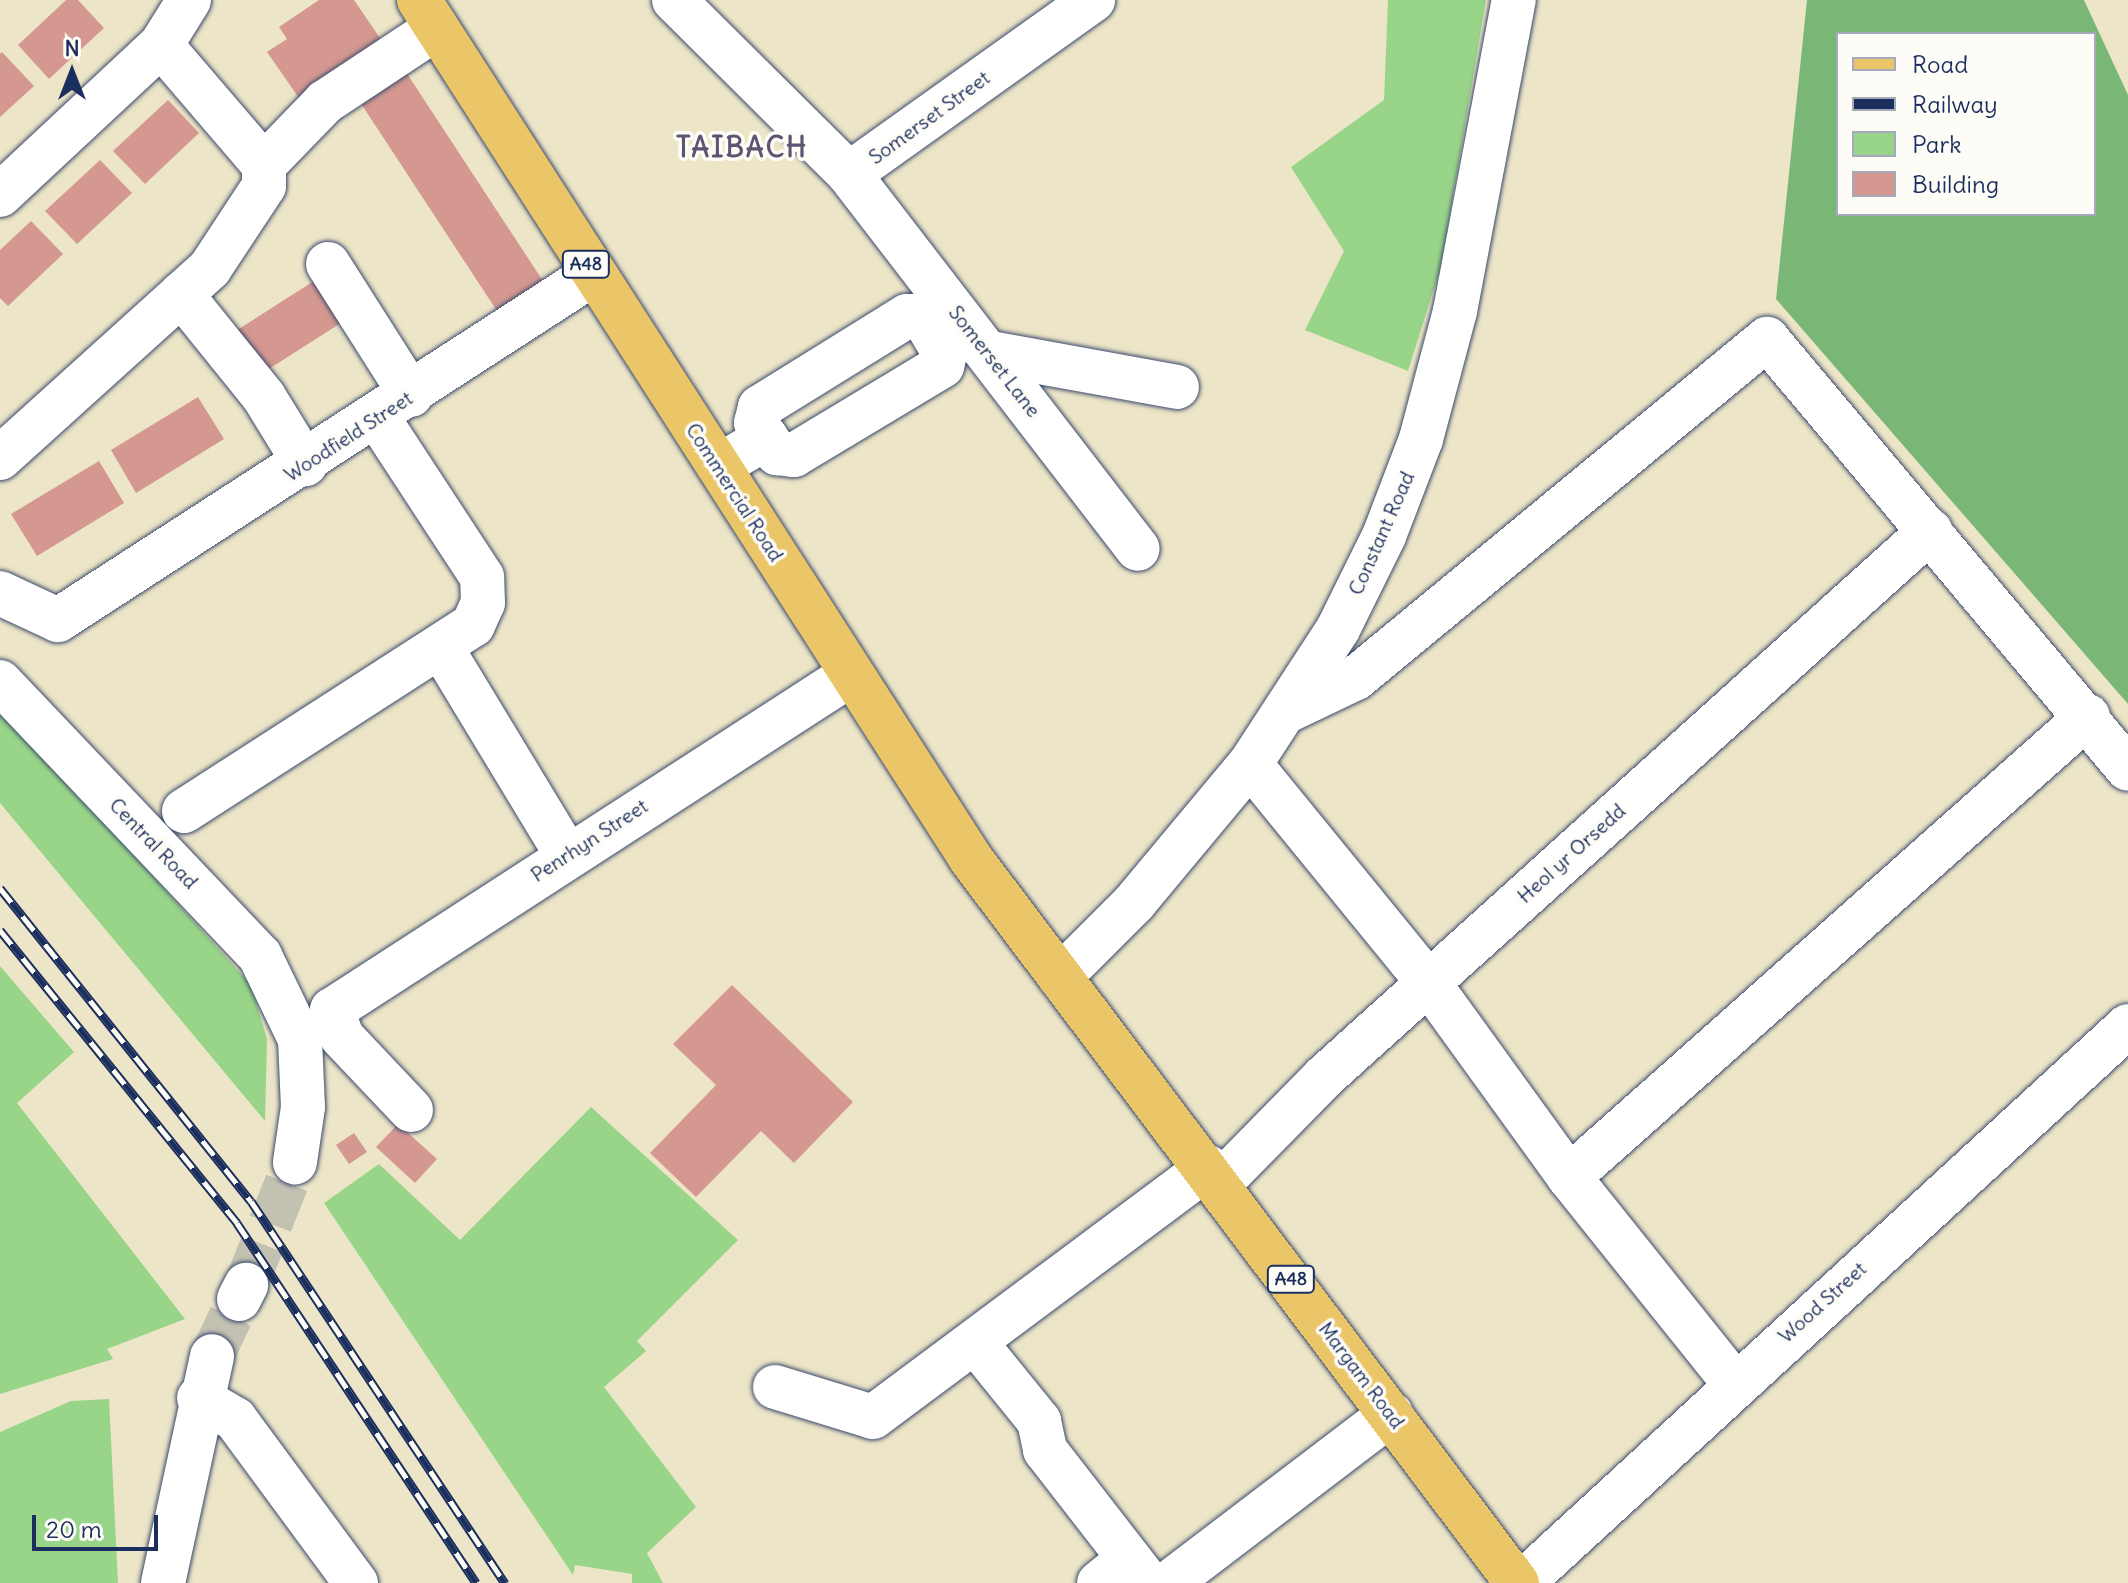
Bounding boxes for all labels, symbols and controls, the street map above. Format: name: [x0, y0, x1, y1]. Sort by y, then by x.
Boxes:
north arrow: [32, 32, 112, 112]
legend: [1836, 32, 2096, 216]
text: N: [64, 34, 80, 62]
text: Road: [1912, 49, 1968, 79]
street label: Somerset Street: [864, 65, 994, 169]
text: Railway: [1912, 89, 1998, 119]
text: Park: [1912, 129, 1962, 159]
district label: TAIBACH: [676, 130, 808, 164]
text: Building: [1912, 169, 1999, 199]
road number: A48: [560, 250, 612, 278]
street label: Somerset Lane: [944, 301, 1046, 421]
street label: Woodfield Street: [279, 386, 417, 486]
street label: Commercial Road: [681, 418, 789, 566]
street label: Constant Road: [1343, 467, 1419, 599]
street label: Central Road: [105, 793, 203, 893]
street label: Penrhyn Street: [526, 793, 652, 887]
street label: Heol yr Orsedd: [1512, 798, 1630, 908]
street label: Wood Street: [1773, 1256, 1871, 1348]
road number: A48: [1265, 1265, 1317, 1293]
street label: Margam Road: [1314, 1317, 1410, 1433]
scale bar: [36, 1499, 162, 1549]
text: 20 m: [46, 1514, 102, 1544]

